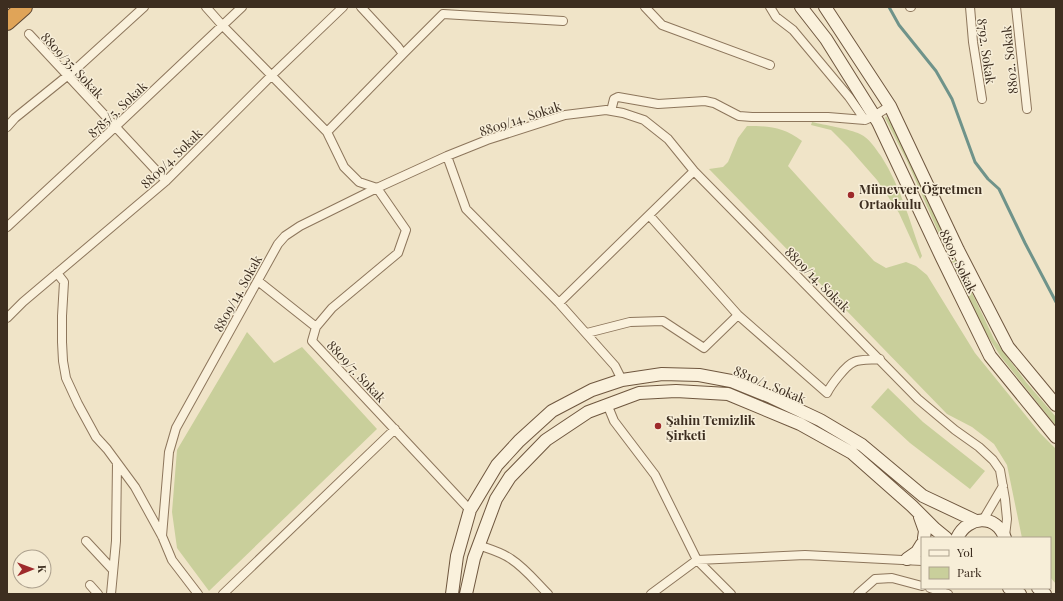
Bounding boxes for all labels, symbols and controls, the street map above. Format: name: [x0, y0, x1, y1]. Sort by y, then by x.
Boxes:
street label: 8792. Sokak: [974, 17, 1000, 86]
street label: 8802. Sokak: [997, 24, 1021, 95]
street label: 8809/35. Sokak: [38, 28, 109, 102]
street label: 8785/5. Sokak: [84, 77, 151, 141]
street label: 8809/14. Sokak: [477, 96, 564, 139]
street label: 8809/4. Sokak: [137, 124, 206, 192]
place label: Münevver Öğretmen Ortaokulu: [859, 180, 982, 212]
marker: Münevver Öğretmen Ortaokulu: [846, 190, 856, 200]
street label: 8809. Sokak: [936, 226, 982, 297]
street label: 8809/14. Sokak: [782, 243, 855, 316]
street label: 8809/14. Sokak: [209, 251, 265, 334]
street label: 8809/7. Sokak: [324, 336, 391, 406]
street label: 8810/1. Sokak: [731, 361, 810, 407]
place label: Şahin Temizlik Şirketi: [666, 411, 756, 443]
marker: Şahin Temizlik Şirketi: [653, 421, 663, 431]
legend: [921, 537, 1051, 589]
text: Yol: [956, 544, 974, 560]
north arrow: [12, 549, 52, 589]
text: Park: [957, 564, 982, 580]
text: K: [35, 565, 50, 573]

